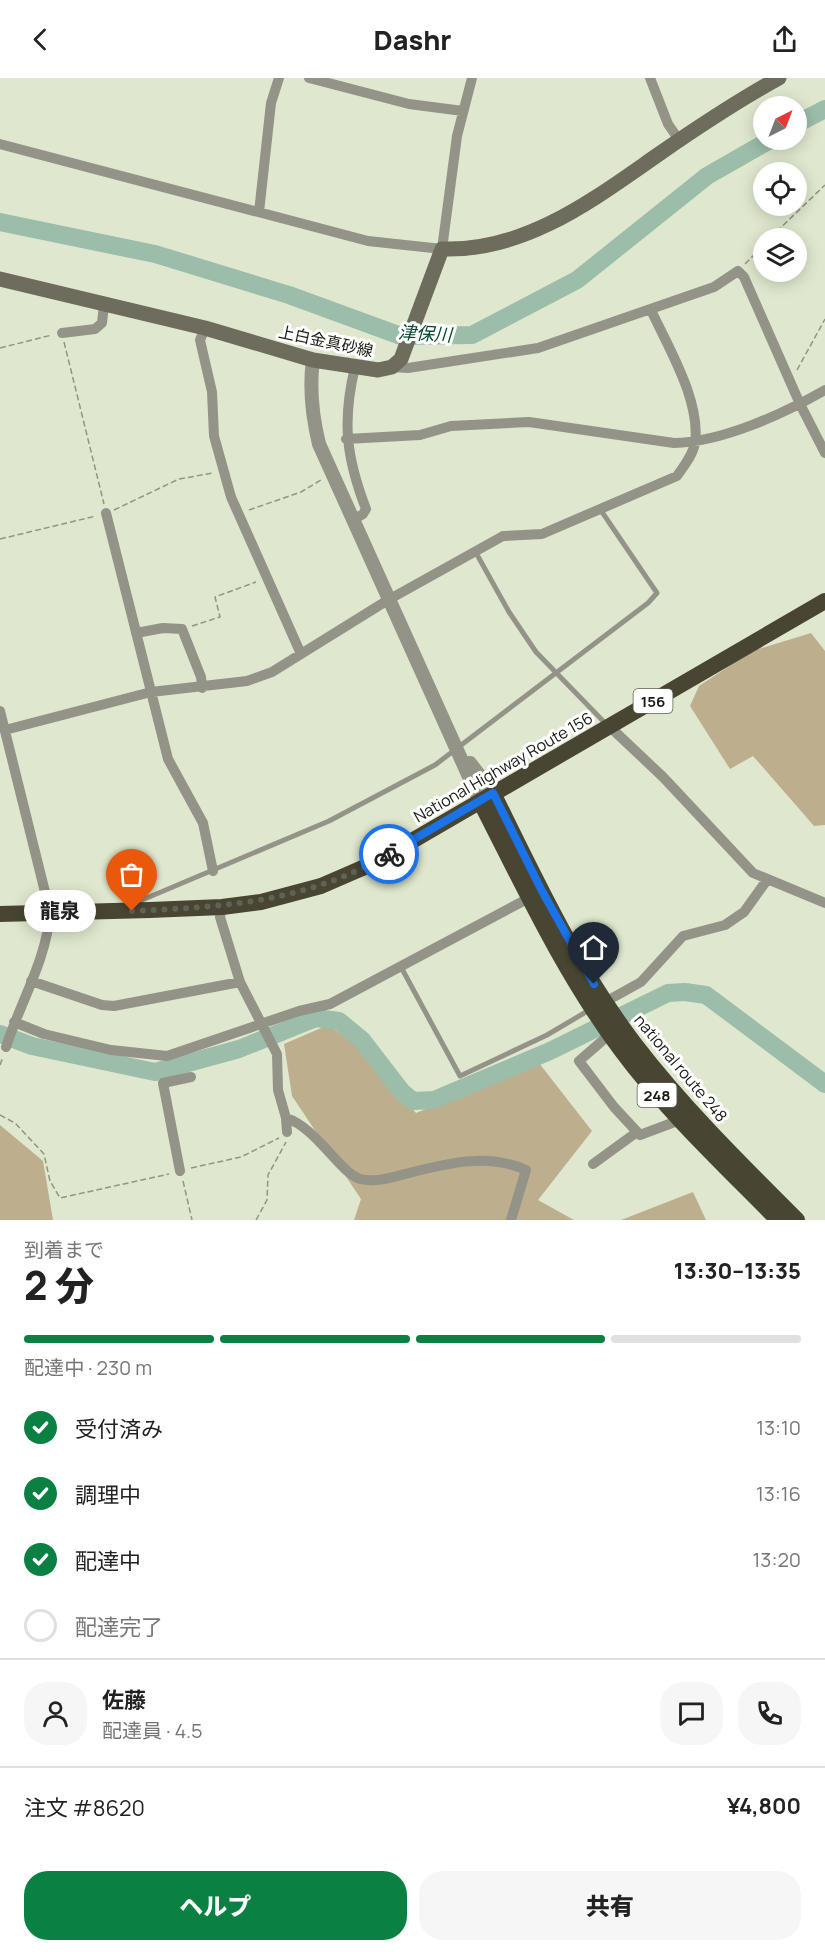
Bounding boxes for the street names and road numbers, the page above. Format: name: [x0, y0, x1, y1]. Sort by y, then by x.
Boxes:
street label: 上白金真砂線: [277, 320, 375, 362]
road number: 156: [634, 689, 672, 713]
street label: National Highway Route 156: [409, 707, 597, 827]
street label: national route 248: [631, 1010, 731, 1126]
road number: 248: [638, 1083, 676, 1107]

